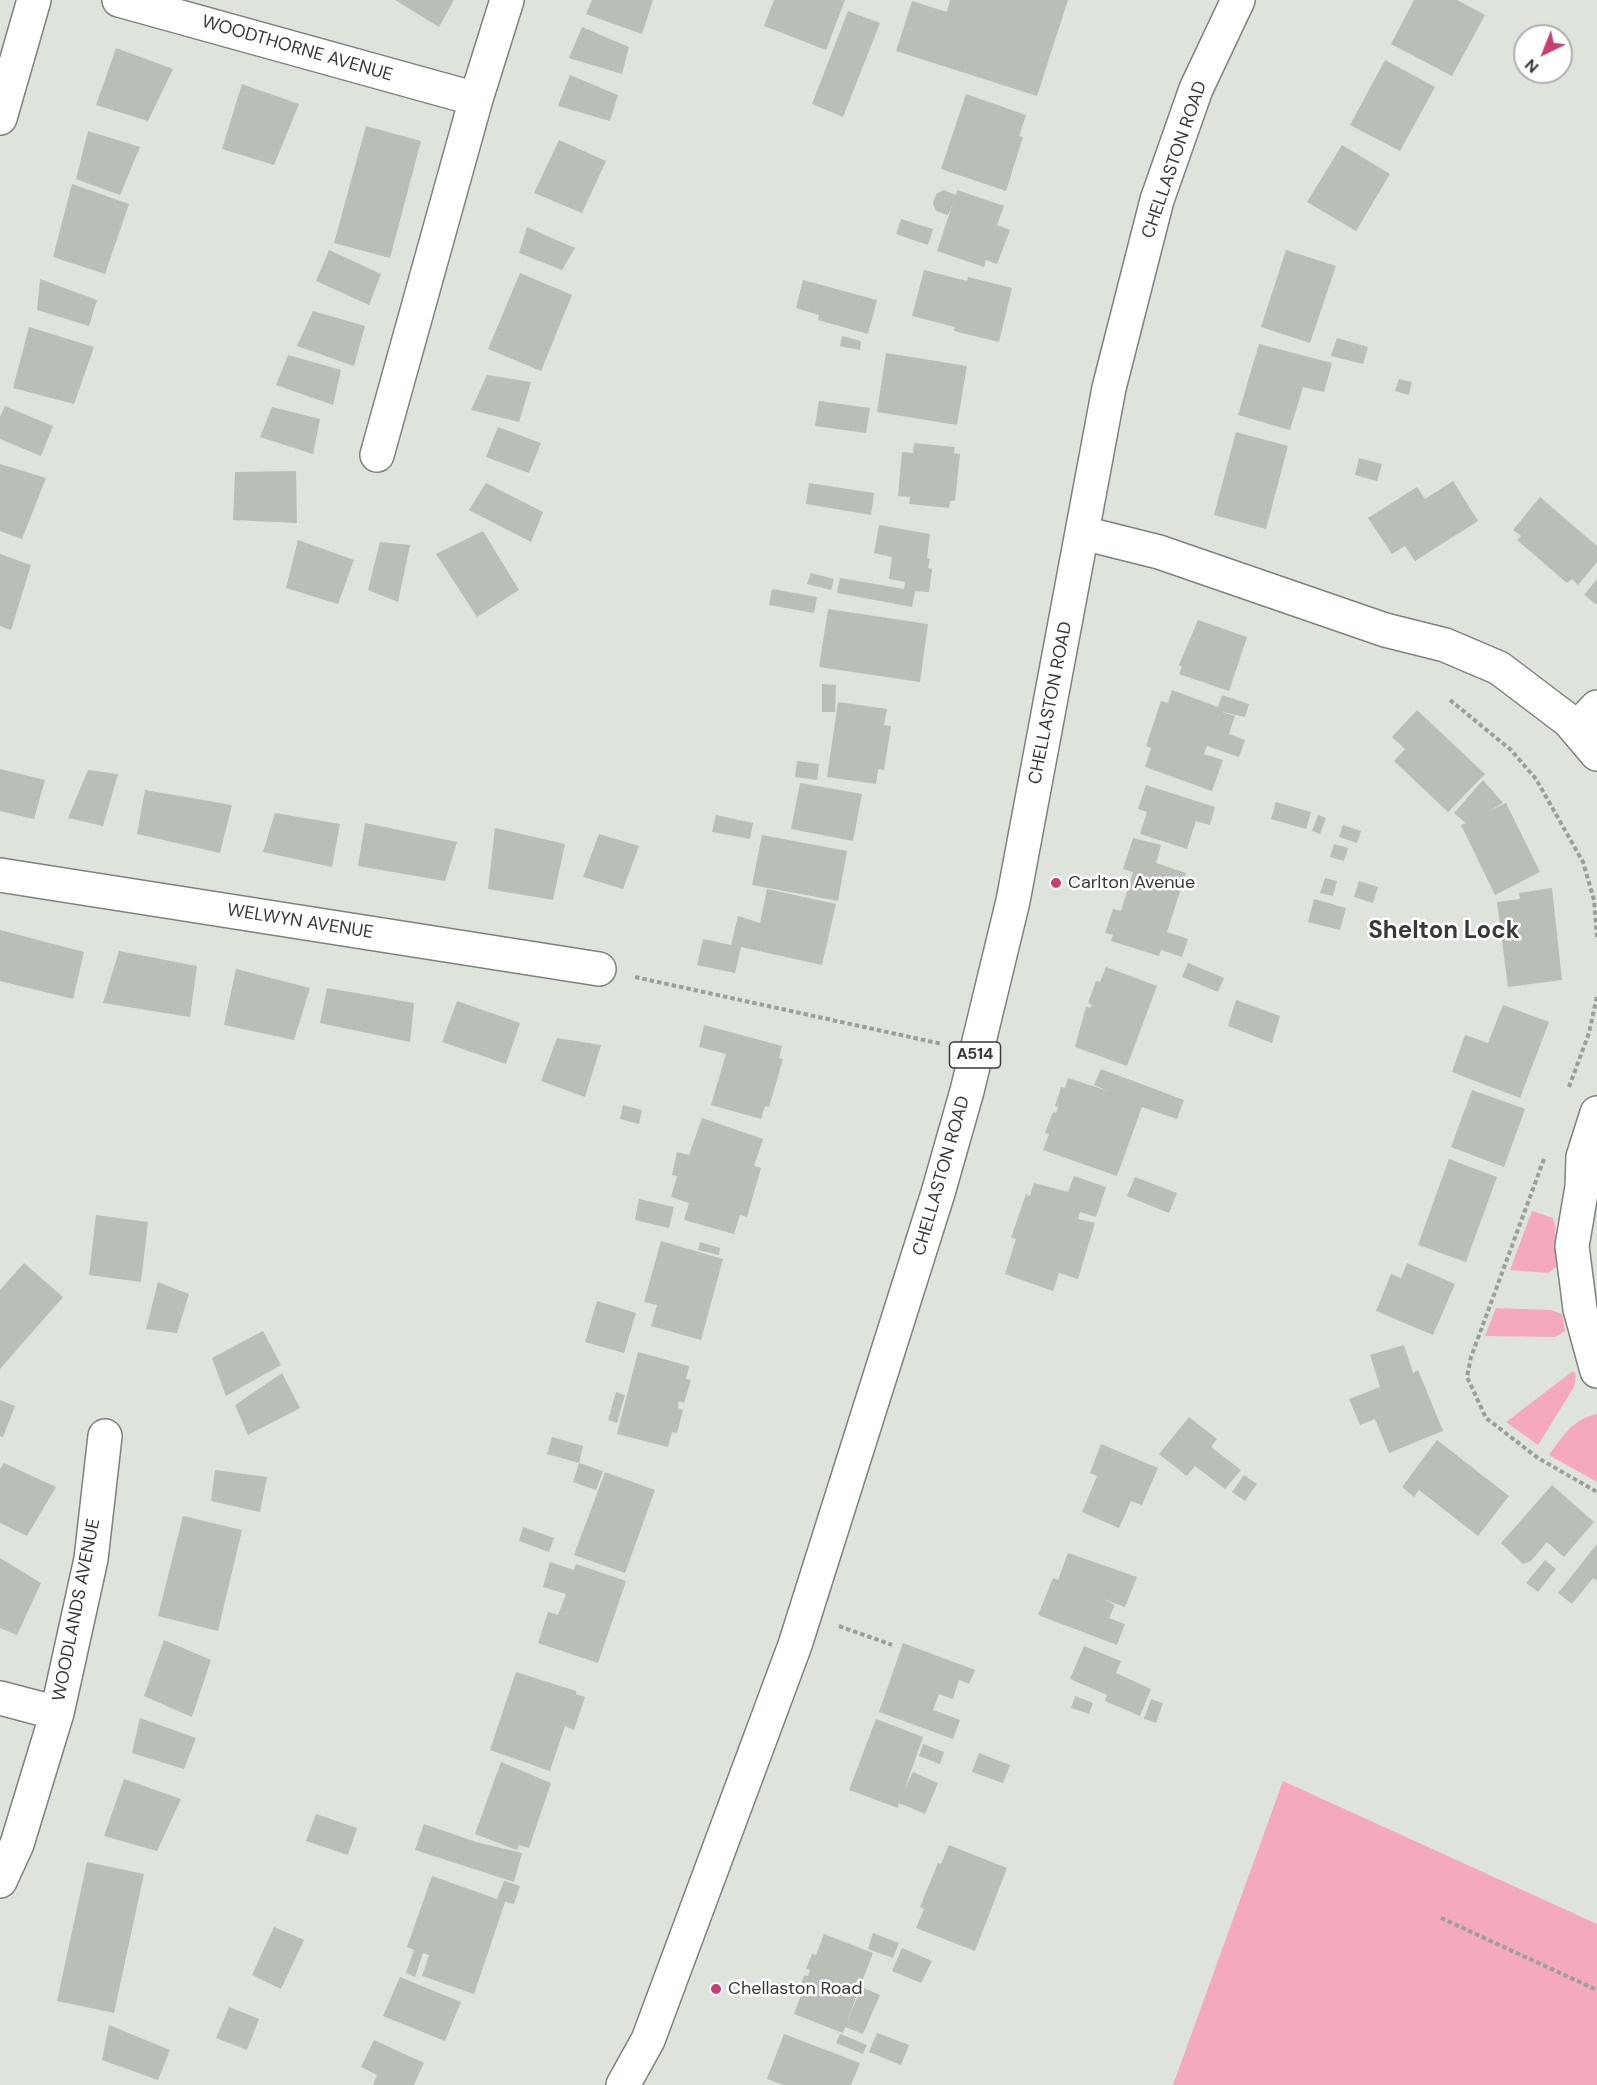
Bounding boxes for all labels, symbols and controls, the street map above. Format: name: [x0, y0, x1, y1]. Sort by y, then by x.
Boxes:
street label: WOODTHORNE AVENUE: [199, 11, 395, 87]
north arrow: [1513, 24, 1573, 84]
text: N: [1520, 54, 1543, 78]
street label: CHELLASTON ROAD: [1138, 78, 1212, 242]
street label: CHELLASTON ROAD: [1025, 620, 1077, 786]
place label: Carlton Avenue: [1068, 872, 1195, 894]
marker: Carlton Avenue: [1049, 876, 1063, 890]
street label: WELWYN AVENUE: [225, 900, 375, 944]
district label: Shelton Lock: [1368, 918, 1520, 946]
road number: A514: [950, 1042, 1000, 1068]
street label: CHELLASTON ROAD: [909, 1094, 975, 1258]
street label: WOODLANDS AVENUE: [49, 1517, 105, 1703]
place label: Chellaston Road: [728, 1978, 862, 2000]
marker: Chellaston Road: [709, 1982, 723, 1996]

